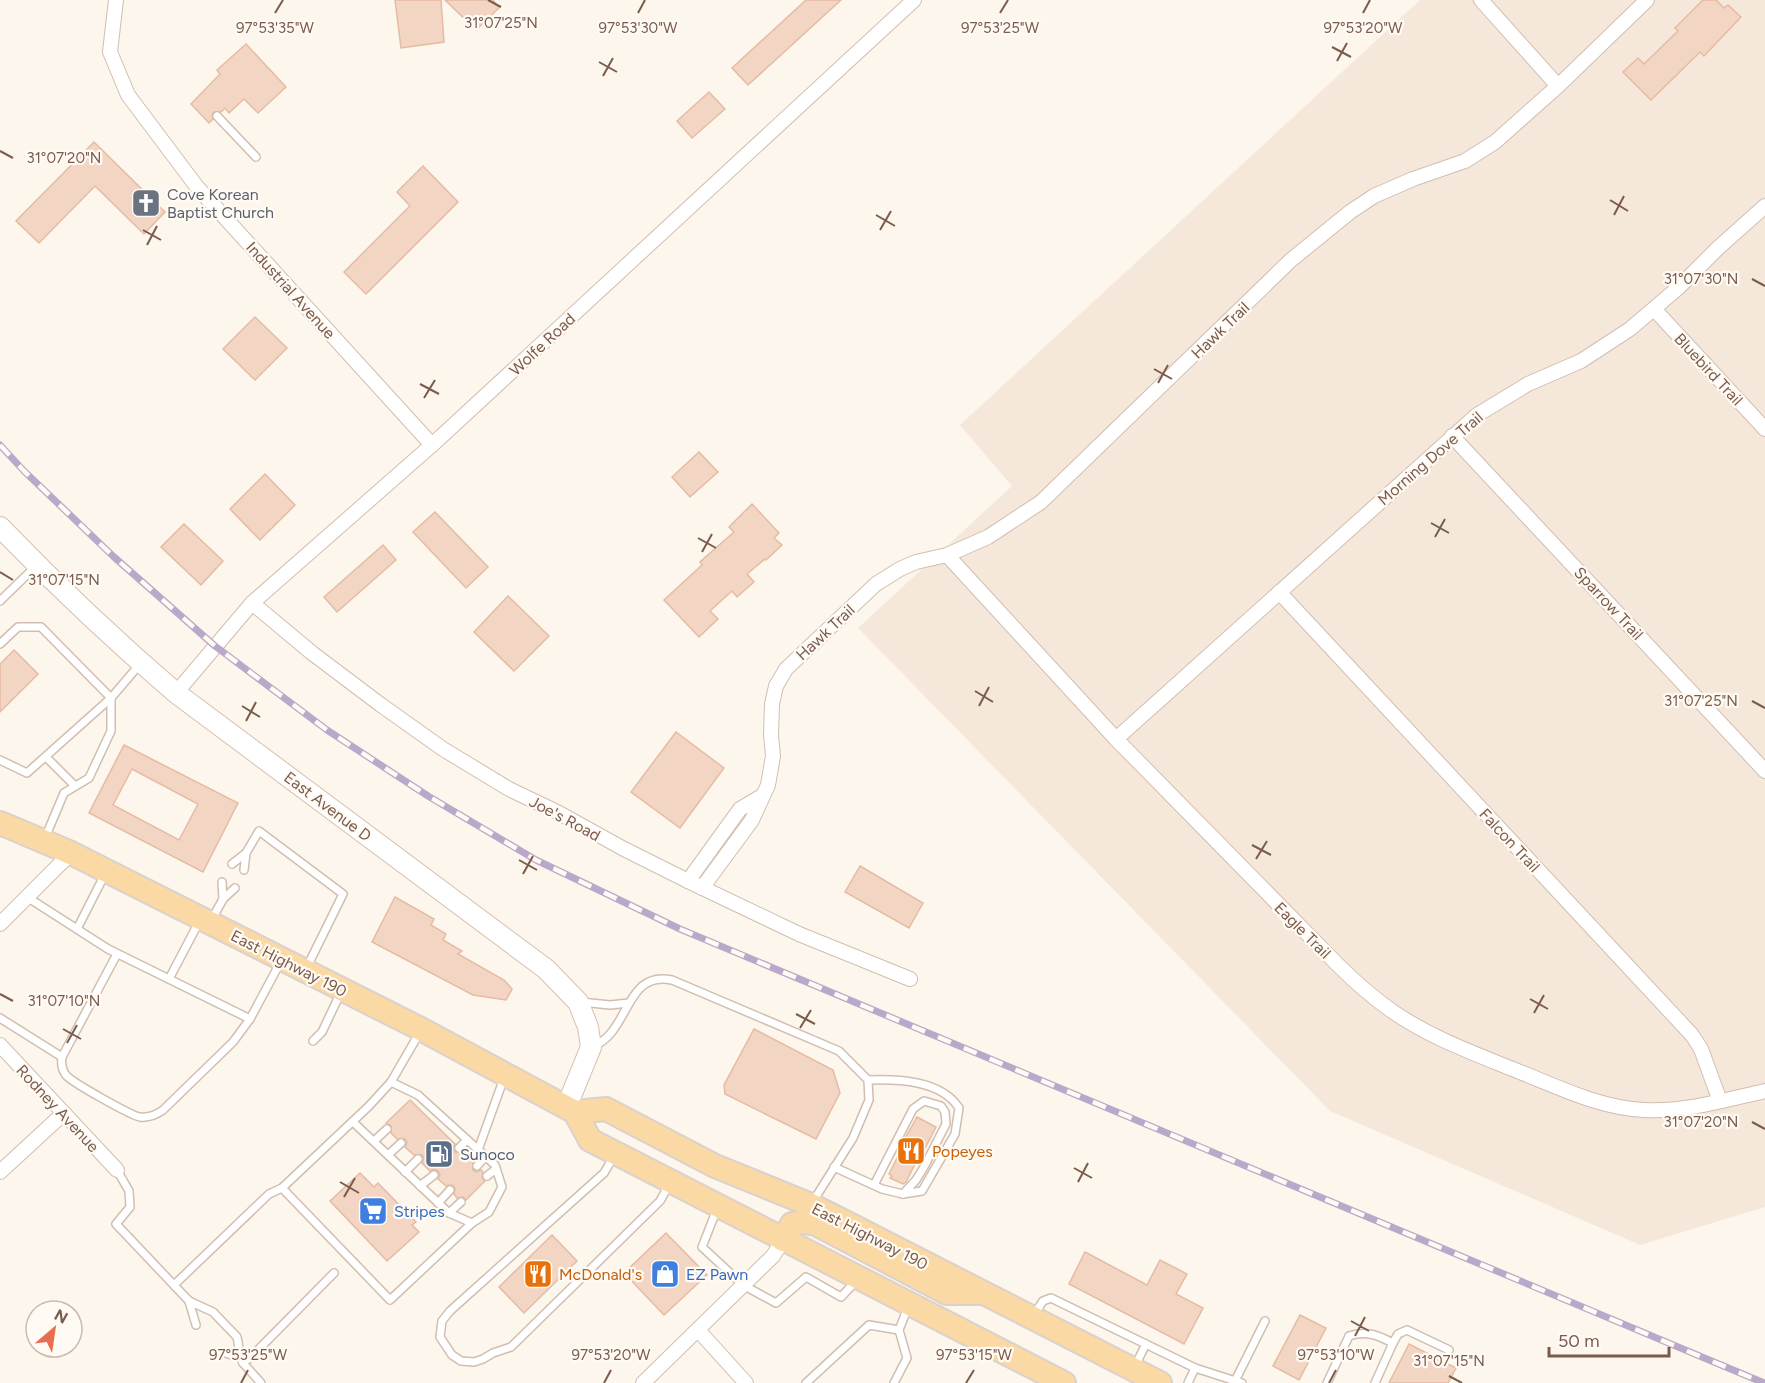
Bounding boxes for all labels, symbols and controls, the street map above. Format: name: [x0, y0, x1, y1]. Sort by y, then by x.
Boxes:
text: 31°07'25"N: [464, 14, 538, 32]
text: 97°53'35"W: [236, 19, 315, 37]
text: 97°53'30"W: [599, 19, 678, 37]
text: 97°53'25"W: [961, 19, 1040, 37]
text: 97°53'20"W: [1323, 19, 1403, 37]
text: 31°07'20"N: [27, 149, 101, 167]
place label: Cove Korean Baptist Church: [167, 185, 274, 222]
church icon: Cove Korean Baptist Church: [130, 187, 162, 219]
street label: Industrial Avenue: [242, 238, 339, 343]
text: 31°07'30"N: [1664, 270, 1738, 288]
street label: Hawk Trail: [1187, 298, 1253, 363]
street label: Wolfe Road: [506, 309, 579, 380]
street label: Bluebird Trail: [1670, 329, 1747, 409]
street label: Morning Dove Trail: [1374, 408, 1487, 509]
street label: Sparrow Trail: [1570, 563, 1647, 644]
text: 31°07'15"N: [28, 571, 100, 589]
street label: Hawk Trail: [792, 600, 859, 664]
text: 31°07'25"N: [1664, 692, 1738, 710]
street label: East Avenue D: [280, 767, 375, 845]
street label: Joe's Road: [526, 792, 604, 845]
street label: Falcon Trail: [1475, 805, 1544, 876]
street label: Eagle Trail: [1270, 898, 1335, 963]
street label: East Highway 190: [228, 926, 350, 1001]
text: 31°07'10"N: [28, 992, 100, 1010]
street label: Rodney Avenue: [12, 1061, 103, 1156]
text: 31°07'20"N: [1664, 1113, 1738, 1131]
restaurant icon: Popeyes: [895, 1135, 927, 1167]
fuel station icon: Sunoco: [423, 1138, 455, 1170]
place label: Popeyes: [932, 1142, 993, 1161]
place label: Sunoco: [460, 1145, 515, 1164]
supermarket icon: Stripes: [357, 1195, 389, 1227]
street label: East Highway 190: [809, 1199, 931, 1274]
place label: Stripes: [394, 1202, 445, 1221]
restaurant icon: McDonald's: [522, 1258, 554, 1290]
shop icon: EZ Pawn: [649, 1258, 681, 1290]
place label: McDonald's: [559, 1265, 642, 1284]
place label: EZ Pawn: [686, 1265, 748, 1284]
north arrow: [24, 1299, 84, 1359]
text: N: [51, 1305, 71, 1328]
scale bar: [1549, 1320, 1669, 1358]
text: 50 m: [1558, 1330, 1600, 1352]
text: 97°53'25"W: [209, 1346, 288, 1364]
text: 97°53'20"W: [571, 1346, 651, 1364]
text: 97°53'15"W: [936, 1346, 1013, 1364]
text: 97°53'10"W: [1298, 1346, 1375, 1364]
text: 31°07'15"N: [1413, 1352, 1485, 1370]

